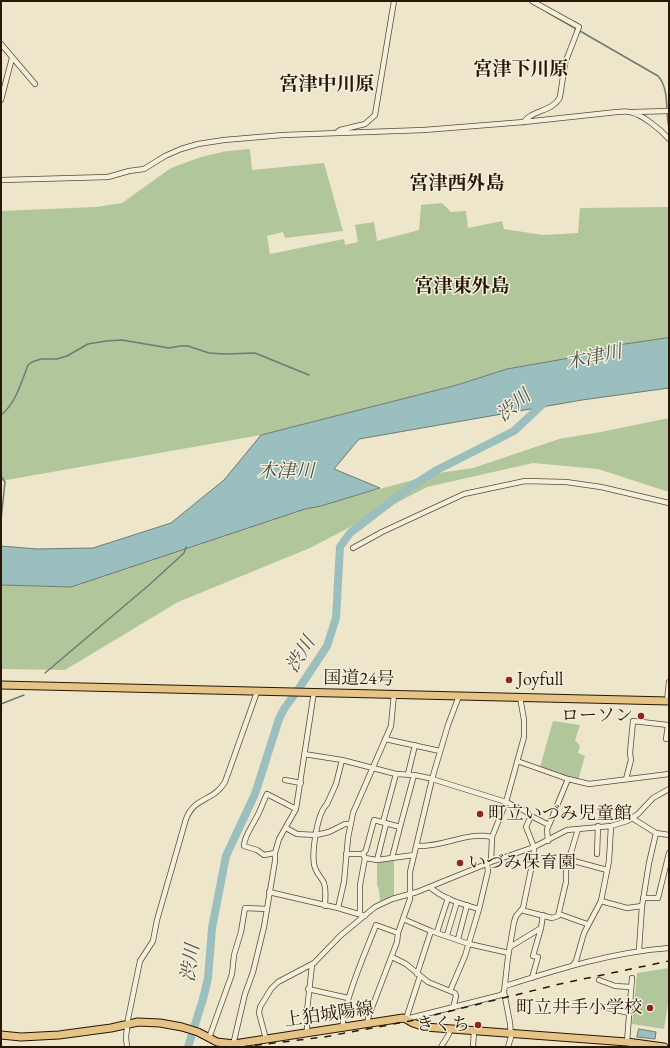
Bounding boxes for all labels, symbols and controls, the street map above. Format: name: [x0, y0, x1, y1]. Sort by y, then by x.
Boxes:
district label: 宮津下川原: [474, 59, 568, 81]
district label: 宮津中川原: [280, 74, 374, 96]
district label: 宮津西外島: [410, 173, 504, 195]
district label: 宮津東外島: [415, 276, 509, 298]
water label: 木津川: [564, 341, 624, 375]
water label: 渋川: [492, 385, 536, 427]
water label: 木津川: [258, 461, 314, 483]
water label: 渋川: [281, 633, 321, 677]
street label: 国道24号: [323, 668, 395, 690]
place label: Joyfull: [517, 669, 563, 691]
marker: Joyfull: [504, 675, 514, 685]
place label: ローソン: [561, 705, 633, 727]
marker: ローソン: [636, 711, 646, 721]
place label: 町立いづみ児童館: [488, 803, 632, 825]
marker: 町立いづみ児童館: [475, 809, 485, 819]
place label: いづみ保育園: [468, 852, 576, 874]
marker: いづみ保育園: [455, 858, 465, 868]
water label: 渋川: [177, 943, 205, 983]
place label: 町立井手小学校: [516, 997, 642, 1019]
street label: 上狛城陽線: [283, 998, 375, 1032]
marker: 町立井手小学校: [645, 1003, 655, 1013]
place label: きくち: [416, 1014, 470, 1036]
marker: きくち: [473, 1020, 483, 1030]

